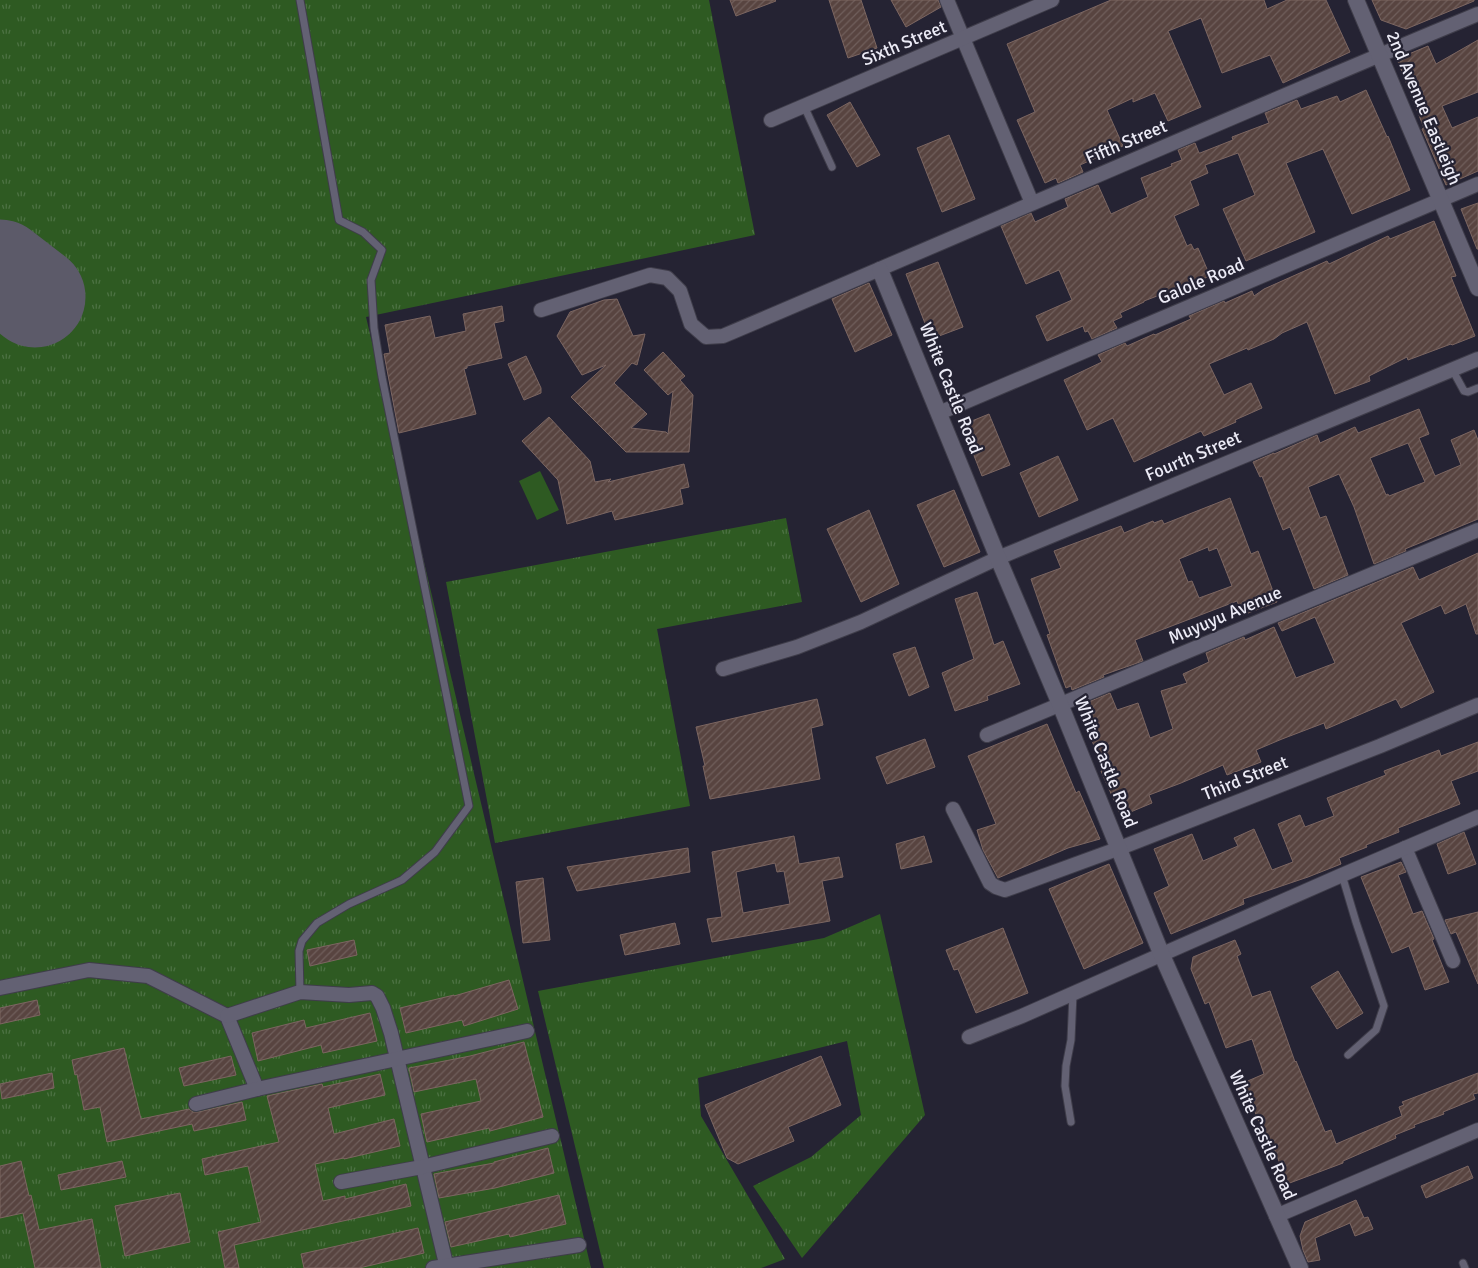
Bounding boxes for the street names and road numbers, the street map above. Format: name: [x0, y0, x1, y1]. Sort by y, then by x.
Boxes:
street label: Sixth Street: [858, 15, 950, 71]
street label: 2nd Avenue Eastleigh: [1382, 28, 1466, 188]
street label: Fifth Street: [1082, 115, 1170, 169]
street label: Galole Road: [1154, 253, 1248, 309]
street label: White Castle Road: [915, 319, 987, 457]
street label: Fourth Street: [1142, 426, 1244, 486]
street label: Muyuyu Avenue: [1165, 581, 1285, 649]
street label: White Castle Road: [1070, 693, 1142, 831]
street label: Third Street: [1199, 751, 1291, 805]
street label: White Castle Road: [1225, 1067, 1301, 1203]

